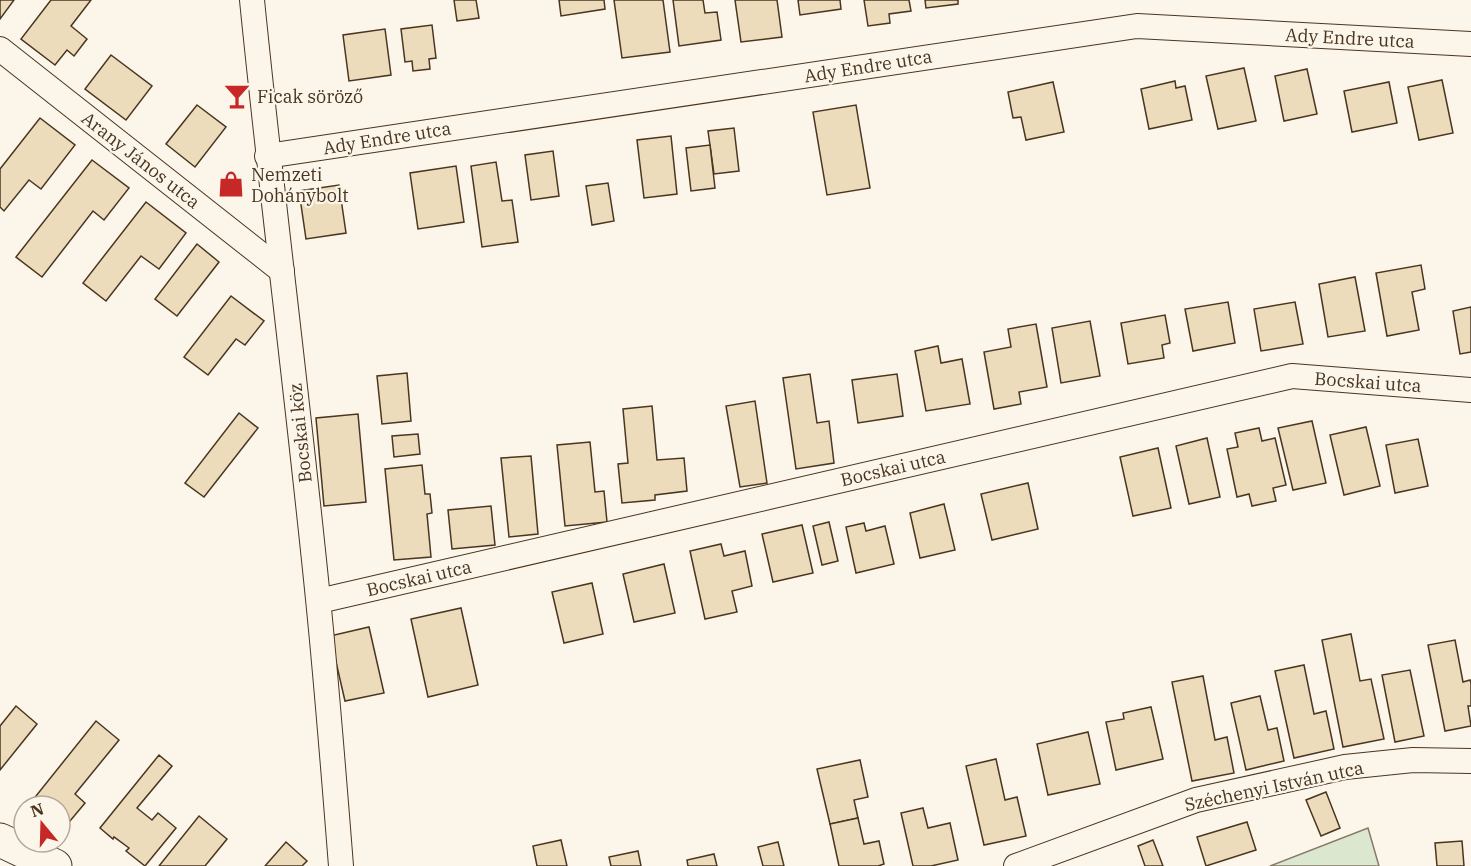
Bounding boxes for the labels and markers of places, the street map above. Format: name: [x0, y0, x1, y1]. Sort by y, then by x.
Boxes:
bar icon: Ficak söröző: [222, 81, 252, 111]
place label: Ficak söröző: [257, 85, 363, 108]
place label: Nemzeti Dohánybolt: [251, 163, 349, 207]
shop icon: Nemzeti Dohánybolt: [216, 169, 246, 199]

